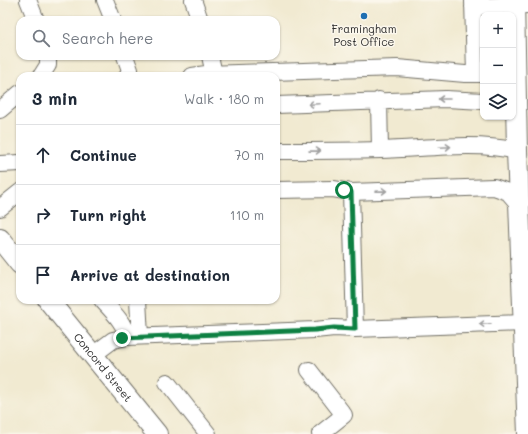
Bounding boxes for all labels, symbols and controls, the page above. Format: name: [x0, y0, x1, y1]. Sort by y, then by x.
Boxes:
marker: Framingham Post Office: [359, 11, 369, 21]
map controls: [480, 12, 516, 120]
button: +: [480, 12, 516, 48]
search box: [16, 16, 280, 60]
place label: Framingham Post Office: [332, 21, 396, 49]
icon: search: [30, 27, 52, 49]
text: Search here: [62, 28, 153, 48]
button: −: [480, 48, 516, 84]
button: layers: [480, 84, 516, 120]
text: 3 min: [32, 87, 77, 109]
text: Walk · 180 m: [184, 90, 264, 107]
one-way arrow: [438, 95, 451, 103]
one-way arrow: [308, 100, 321, 107]
one-way arrow: [438, 143, 451, 150]
icon: ahead: [32, 144, 54, 166]
text: Continue: [70, 145, 137, 165]
text: 70 m: [234, 146, 264, 163]
one-way arrow: [308, 147, 321, 155]
route start: [335, 181, 353, 199]
one-way arrow: [374, 187, 387, 194]
icon: right: [32, 204, 54, 226]
text: Turn right: [70, 205, 147, 225]
text: 110 m: [230, 206, 264, 223]
icon: arrive: [32, 264, 54, 286]
text: Arrive at destination: [70, 265, 230, 285]
one-way arrow: [479, 321, 492, 328]
route end: [113, 329, 131, 347]
street label: Concord Street: [71, 330, 136, 405]

